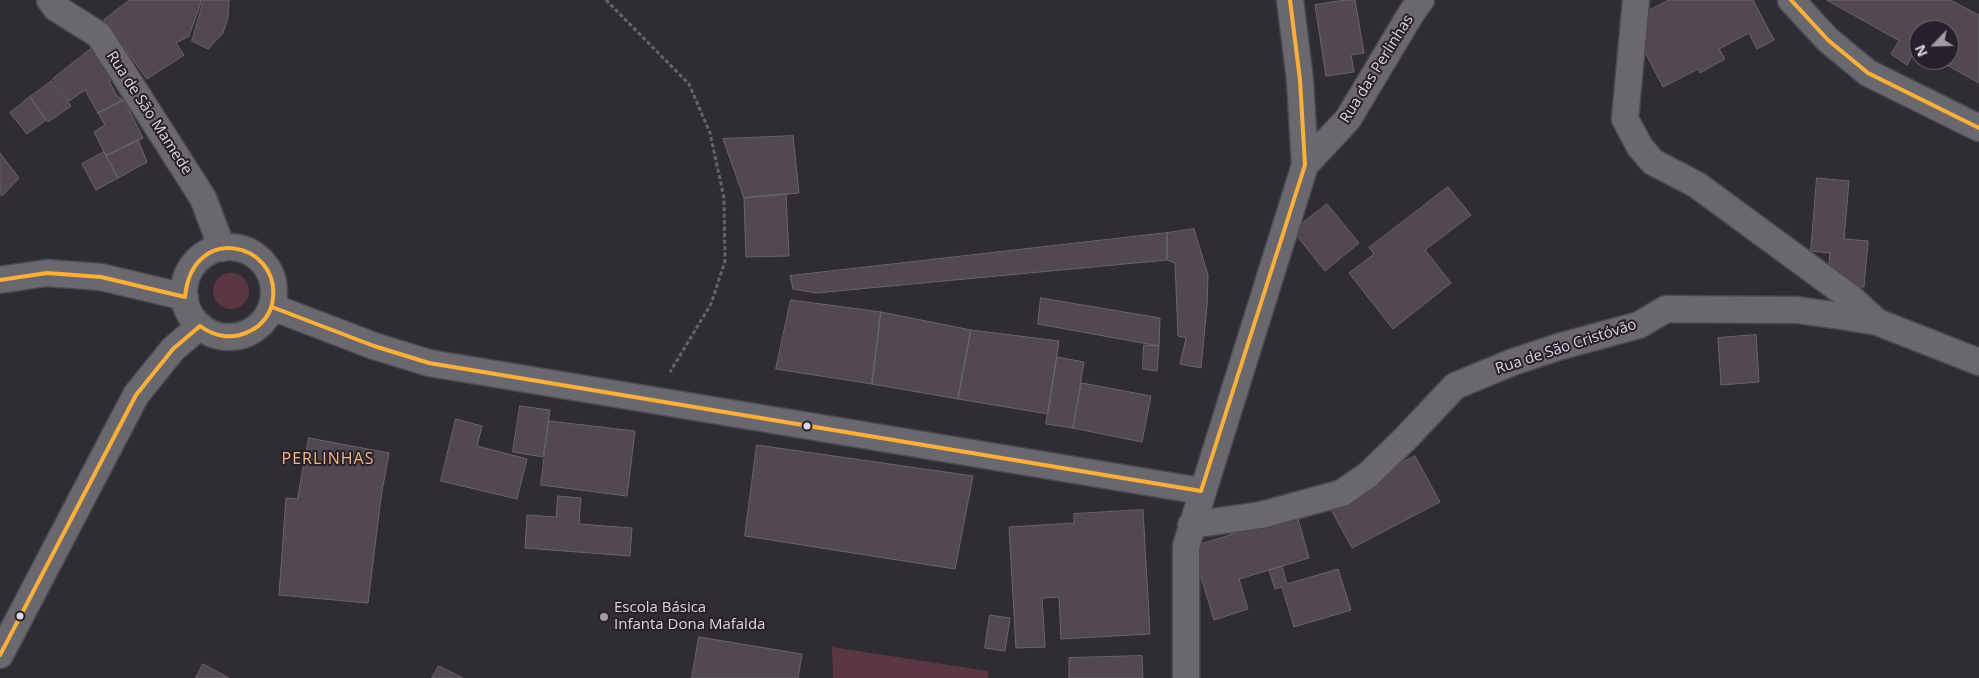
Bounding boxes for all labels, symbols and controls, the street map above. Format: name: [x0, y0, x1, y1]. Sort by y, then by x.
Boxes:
street label: Rua das Perlinhas: [1336, 12, 1418, 126]
north arrow: [1909, 20, 1959, 70]
text: N: [1910, 42, 1932, 60]
street label: Rua de São Mamede: [102, 48, 196, 178]
street label: Rua de São Cristóvão: [1493, 316, 1639, 378]
unlabelled marker: [802, 421, 812, 431]
district label: PERLINHAS: [280, 449, 376, 469]
place label: Escola Básica Infanta Dona Mafalda: [614, 599, 765, 634]
unlabelled marker: [15, 611, 25, 621]
marker: Escola Básica Infanta Dona Mafalda: [598, 611, 610, 623]

